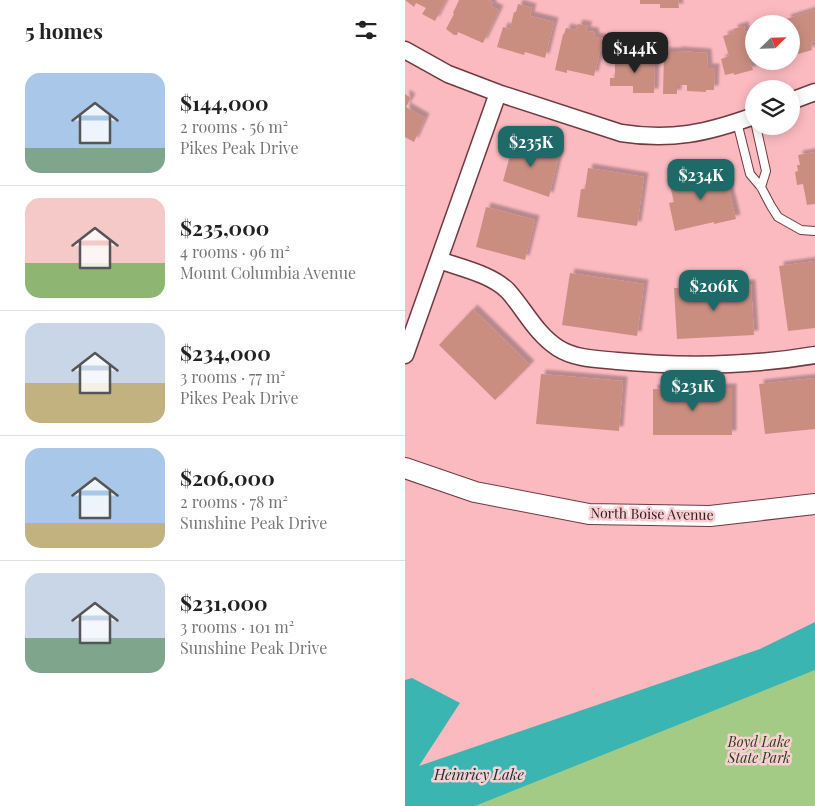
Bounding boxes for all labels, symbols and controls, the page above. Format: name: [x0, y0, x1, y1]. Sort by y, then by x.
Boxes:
north arrow: [745, 15, 800, 70]
map controls: [745, 15, 800, 135]
text: 5 homes: [25, 16, 103, 44]
icon: filters: [352, 16, 380, 44]
pin: $144K: [600, 32, 670, 74]
text: $144K: [613, 37, 657, 58]
button: layers: [745, 80, 800, 135]
text: $144,000: [180, 88, 269, 116]
icon: home: [65, 93, 125, 153]
text: 2 rooms · 56 m²: [180, 116, 288, 137]
pin: $235K: [496, 126, 566, 168]
text: $235K: [509, 131, 553, 152]
text: Pikes Peak Drive: [180, 137, 299, 158]
pin: $234K: [666, 158, 736, 201]
text: $234K: [678, 164, 724, 185]
text: $235,000: [180, 213, 269, 241]
icon: home: [65, 218, 125, 278]
text: 4 rooms · 96 m²: [180, 241, 290, 262]
text: Mount Columbia Avenue: [180, 262, 356, 283]
pin: $206K: [679, 270, 749, 312]
text: $206K: [690, 275, 738, 296]
text: $234,000: [180, 338, 271, 366]
icon: home: [65, 343, 125, 403]
text: 3 rooms · 77 m²: [180, 366, 286, 387]
pin: $231K: [658, 370, 728, 412]
text: $231K: [672, 375, 714, 396]
text: Pikes Peak Drive: [180, 387, 299, 408]
text: $206,000: [180, 463, 275, 491]
icon: home: [65, 468, 125, 528]
text: 2 rooms · 78 m²: [180, 491, 288, 512]
street label: North Boise Avenue: [590, 503, 714, 524]
text: Sunshine Peak Drive: [180, 512, 327, 533]
text: $231,000: [180, 588, 268, 616]
icon: home: [65, 593, 125, 653]
text: 3 rooms · 101 m²: [180, 616, 294, 637]
text: Sunshine Peak Drive: [180, 637, 327, 658]
park label: Boyd Lake State Park: [727, 732, 790, 767]
water label: Heinricy Lake: [433, 764, 524, 784]

